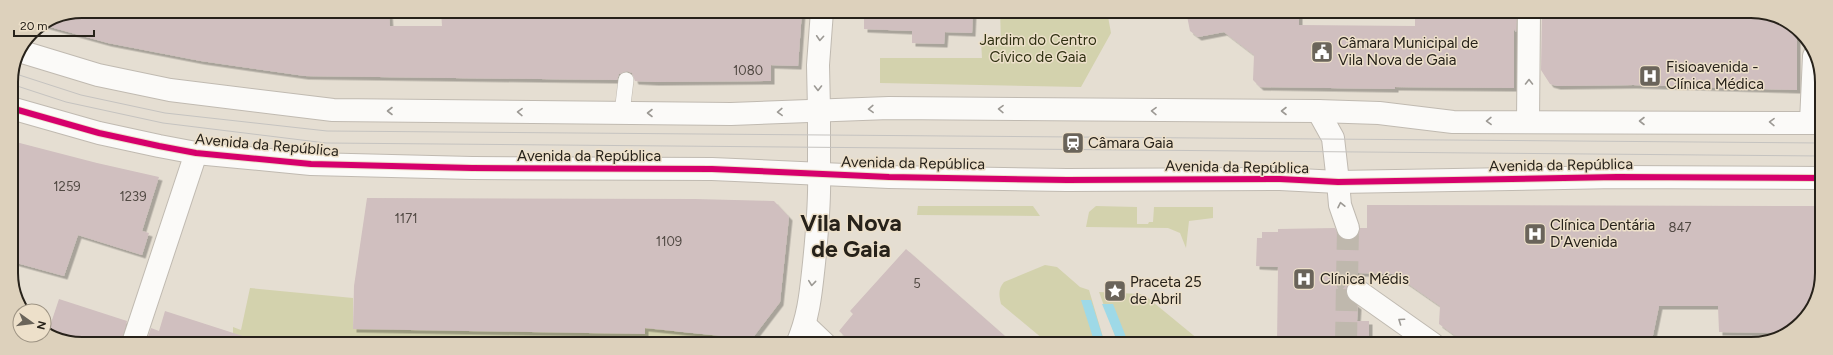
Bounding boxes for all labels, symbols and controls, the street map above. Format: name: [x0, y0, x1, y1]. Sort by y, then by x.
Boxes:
scale bar: [14, 12, 94, 38]
text: 20 m: [20, 19, 48, 33]
park label: Jardim do Centro Cívico de Gaia: [979, 31, 1097, 66]
place label: Câmara Municipal de Vila Nova de Gaia: [1338, 34, 1478, 69]
one-way arrow: [816, 35, 825, 41]
public building icon: Câmara Municipal de Vila Nova de Gaia: [1309, 39, 1335, 65]
place label: Fisioavenida - Clínica Médica: [1666, 58, 1764, 93]
house number: 1080: [733, 63, 763, 78]
hospital icon: Fisioavenida - Clínica Médica: [1637, 63, 1663, 89]
one-way arrow: [1525, 79, 1533, 85]
one-way arrow: [814, 85, 823, 91]
one-way arrow: [868, 104, 874, 113]
one-way arrow: [998, 105, 1004, 113]
one-way arrow: [387, 107, 393, 115]
one-way arrow: [1151, 107, 1157, 115]
one-way arrow: [1281, 107, 1287, 115]
one-way arrow: [517, 108, 523, 116]
one-way arrow: [777, 108, 783, 116]
one-way arrow: [647, 109, 653, 118]
one-way arrow: [1486, 117, 1492, 125]
one-way arrow: [1639, 117, 1645, 125]
one-way arrow: [1769, 118, 1775, 126]
street label: Avenida da República: [194, 130, 340, 160]
station icon: Câmara Gaia: [1060, 130, 1086, 156]
place label: Câmara Gaia: [1088, 134, 1173, 152]
street label: Avenida da República: [517, 147, 661, 165]
street label: Avenida da República: [841, 153, 985, 173]
street label: Avenida da República: [1489, 155, 1633, 175]
street label: Avenida da República: [1165, 157, 1309, 177]
house number: 1259: [53, 179, 81, 194]
house number: 1239: [119, 189, 147, 204]
one-way arrow: [1337, 202, 1346, 209]
district label: Vila Nova de Gaia: [800, 209, 902, 263]
house number: 1171: [394, 211, 418, 226]
place label: Clínica Dentária D'Avenida: [1550, 216, 1655, 251]
house number: 847: [1668, 220, 1692, 235]
hospital icon: Clínica Dentária D'Avenida: [1522, 221, 1548, 247]
house number: 1109: [656, 234, 682, 249]
hospital icon: Clínica Médis: [1291, 266, 1317, 292]
place label: Clínica Médis: [1320, 270, 1409, 288]
place label: Praceta 25 de Abril: [1130, 273, 1202, 308]
house number: 5: [913, 276, 921, 291]
place icon: Praceta 25 de Abril: [1102, 278, 1128, 304]
one-way arrow: [808, 280, 817, 286]
north arrow: [12, 303, 52, 343]
one-way arrow: [1398, 318, 1405, 326]
text: N: [34, 320, 49, 331]

